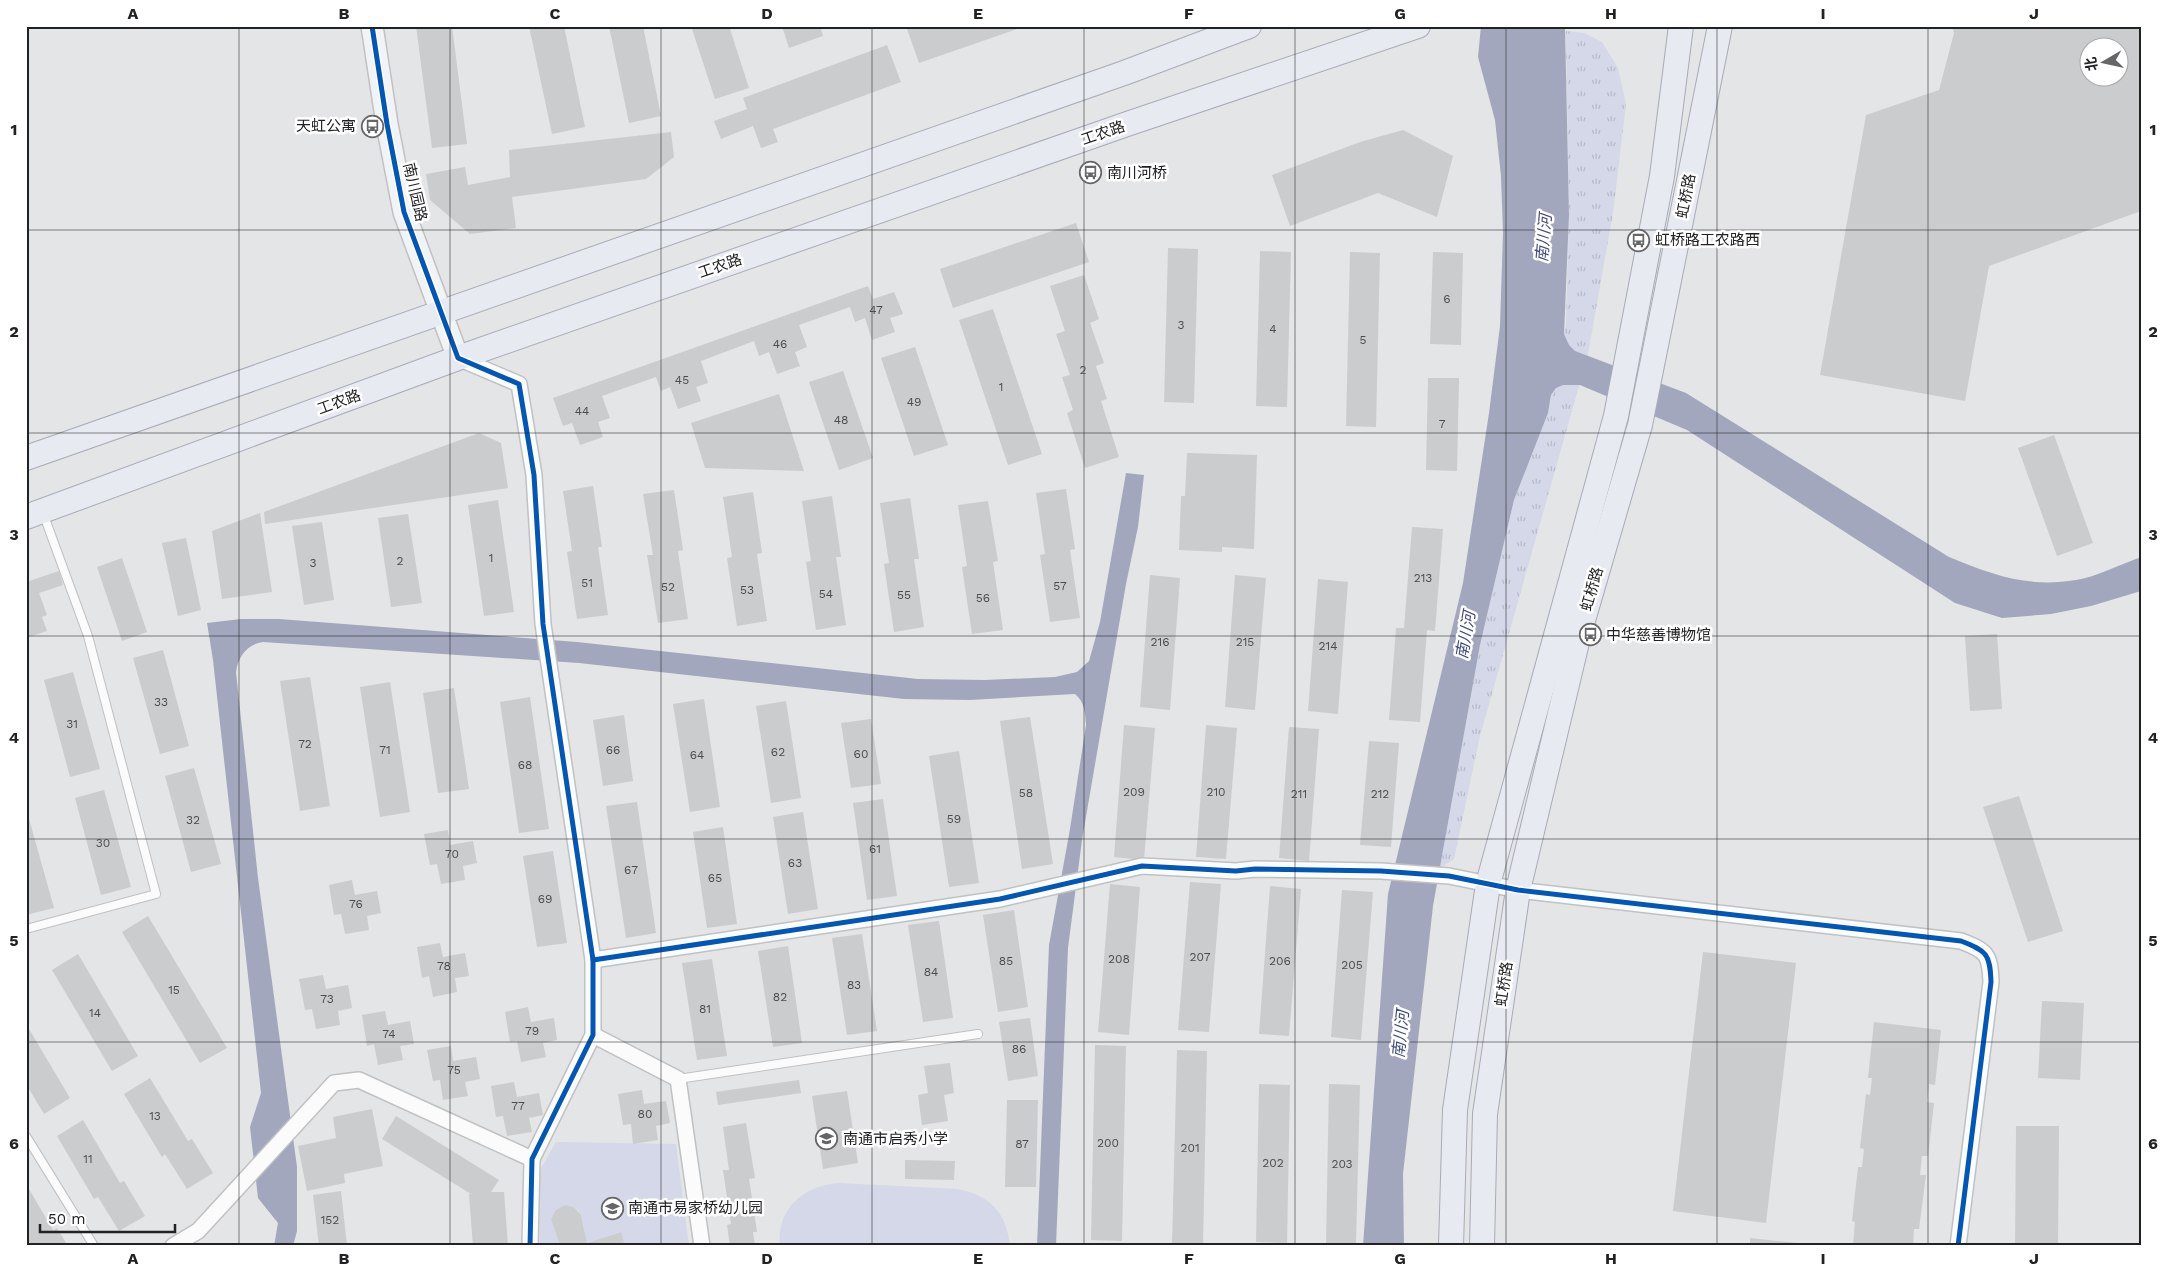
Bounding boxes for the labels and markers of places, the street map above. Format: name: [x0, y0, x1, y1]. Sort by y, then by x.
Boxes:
bus stop icon: 天虹公寓: [360, 114, 384, 138]
place label: 天虹公寓: [296, 117, 356, 135]
bus stop icon: 南川河桥: [1079, 161, 1103, 185]
place label: 南川河桥: [1107, 164, 1167, 182]
bus stop icon: 虹桥路工农路西: [1627, 228, 1651, 252]
place label: 虹桥路工农路西: [1655, 231, 1760, 249]
bus stop icon: 中华慈善博物馆: [1578, 623, 1602, 647]
place label: 中华慈善博物馆: [1606, 626, 1711, 644]
school or university icon: 南通市启秀小学: [815, 1127, 839, 1151]
place label: 南通市启秀小学: [843, 1130, 948, 1148]
school or university icon: 南通市易家桥幼儿园: [600, 1196, 624, 1220]
place label: 南通市易家桥幼儿园: [628, 1199, 763, 1217]

